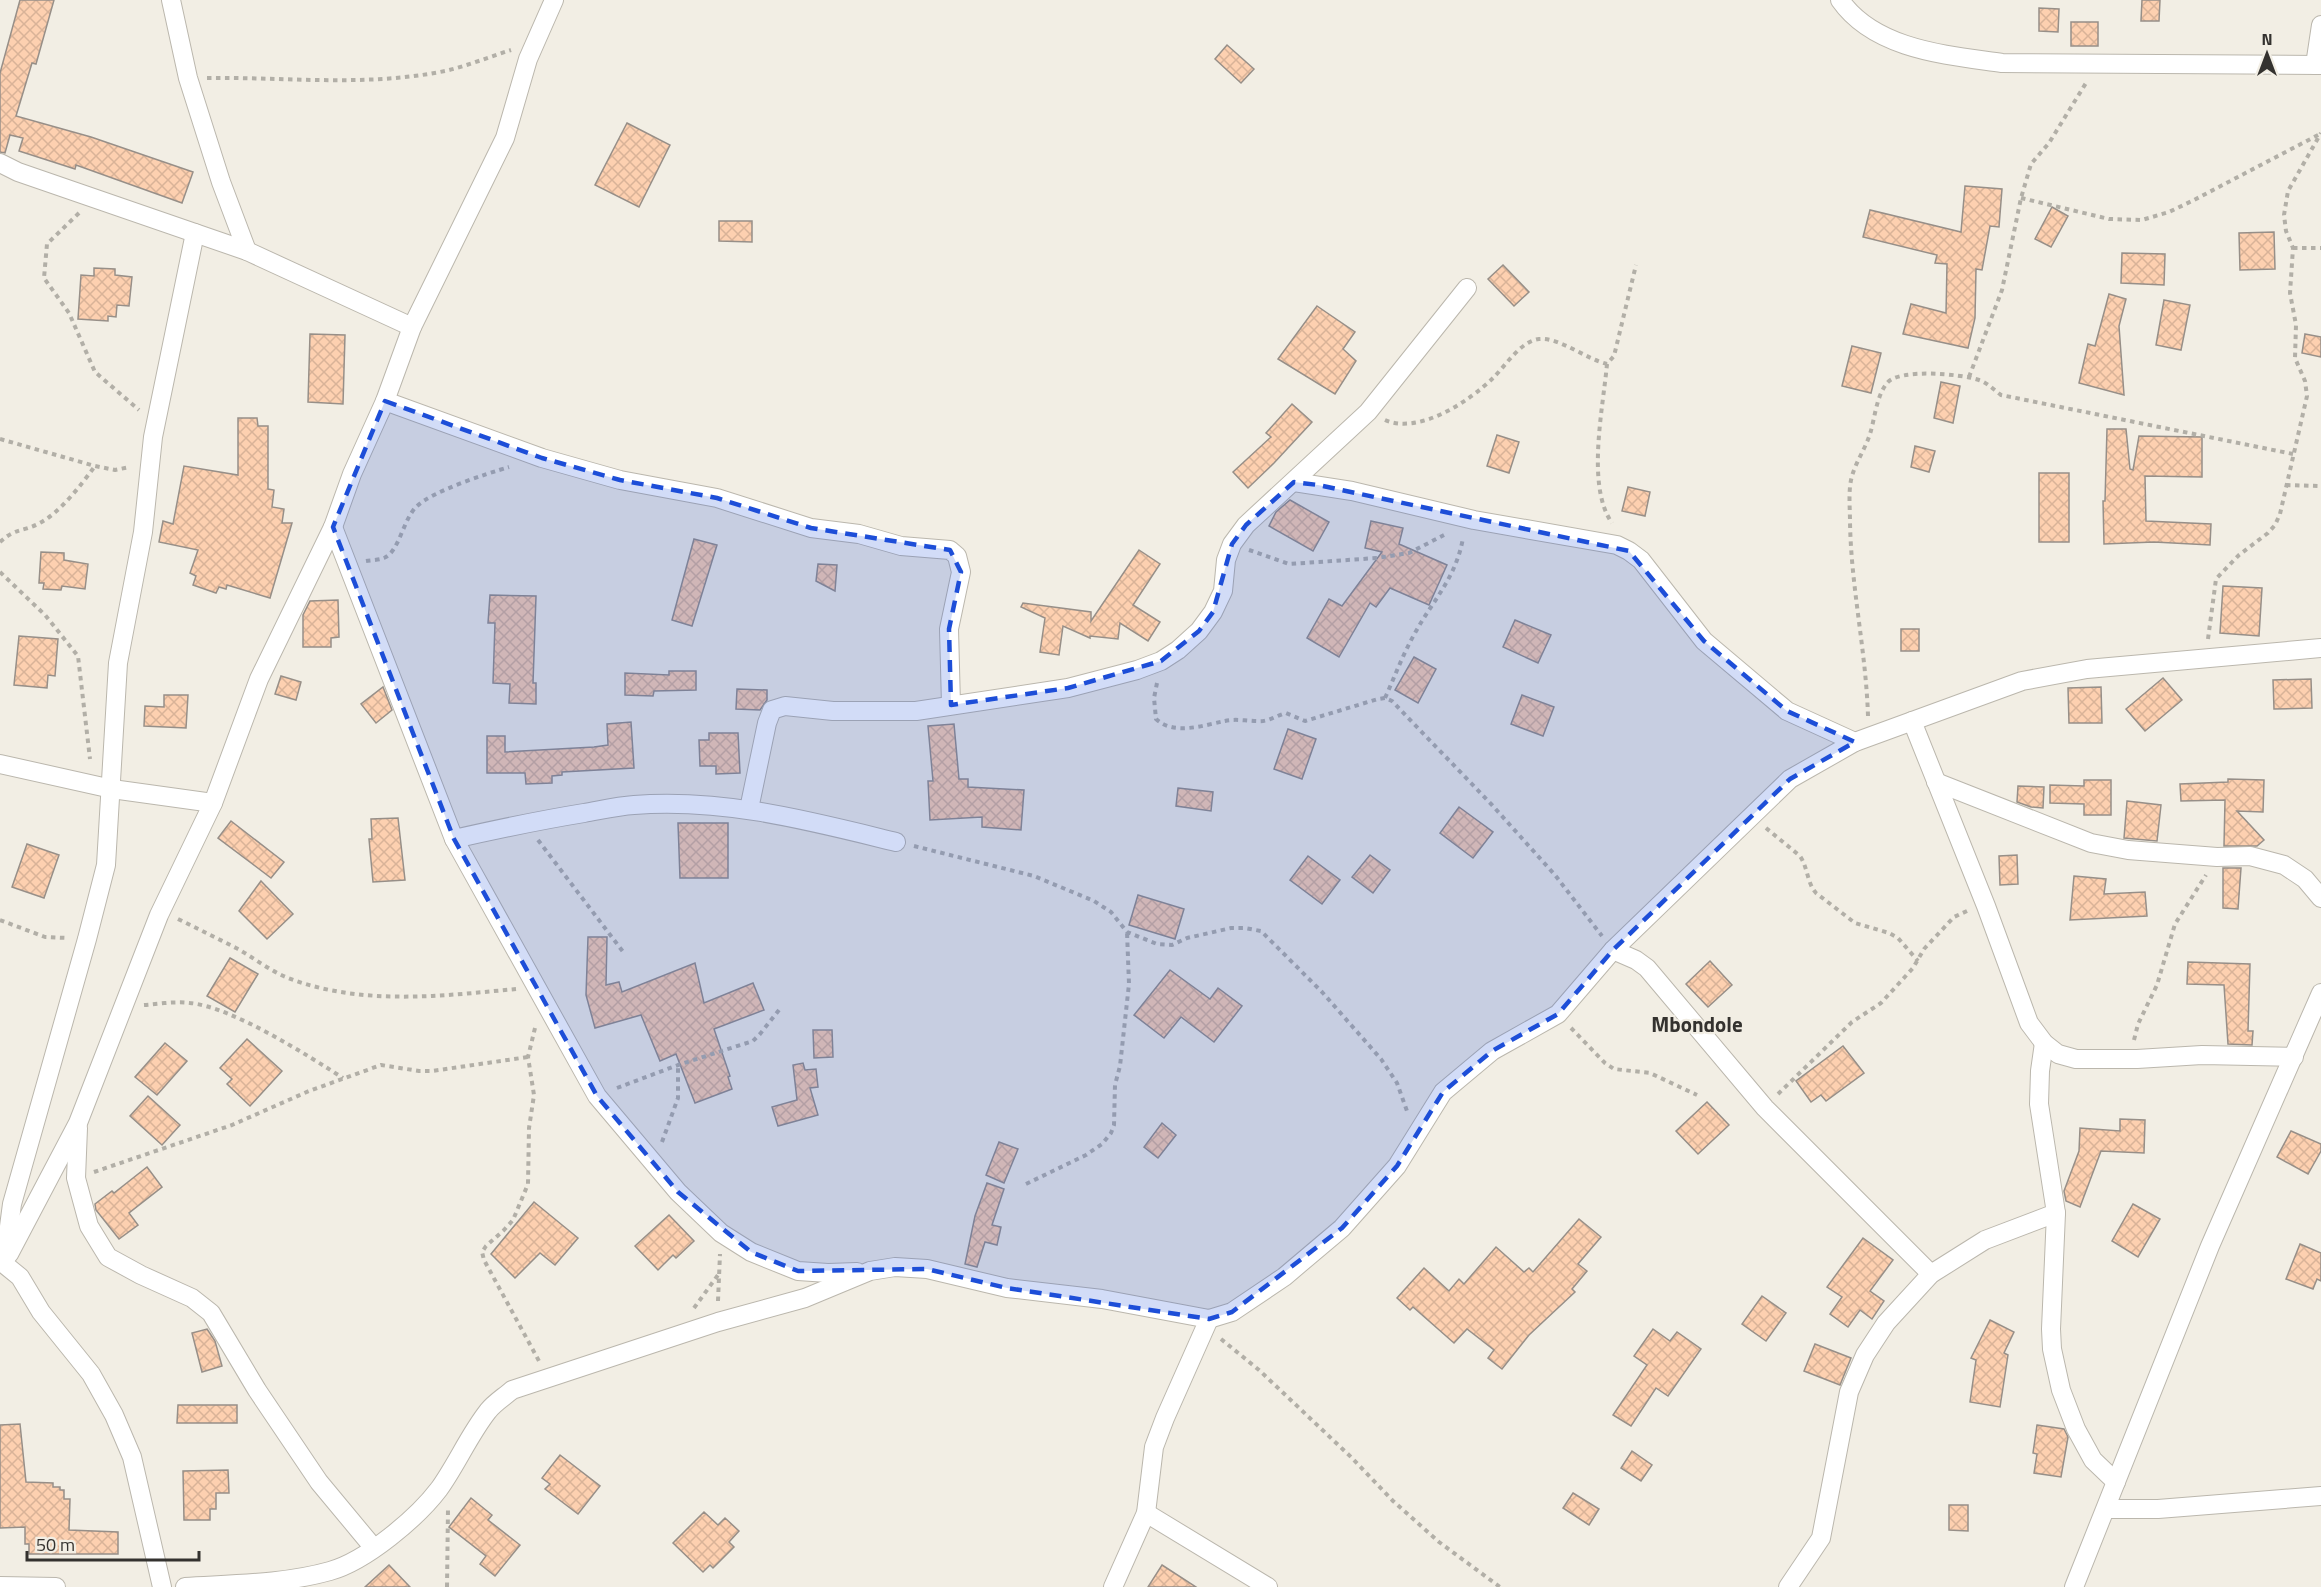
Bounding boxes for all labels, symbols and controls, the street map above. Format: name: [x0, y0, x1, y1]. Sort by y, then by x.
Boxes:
north arrow: [2237, 24, 2297, 84]
text: N: [2261, 27, 2273, 51]
district label: Mbondole: [1651, 1008, 1743, 1040]
scale bar: [27, 1524, 200, 1562]
text: 50 m: [36, 1531, 75, 1558]

